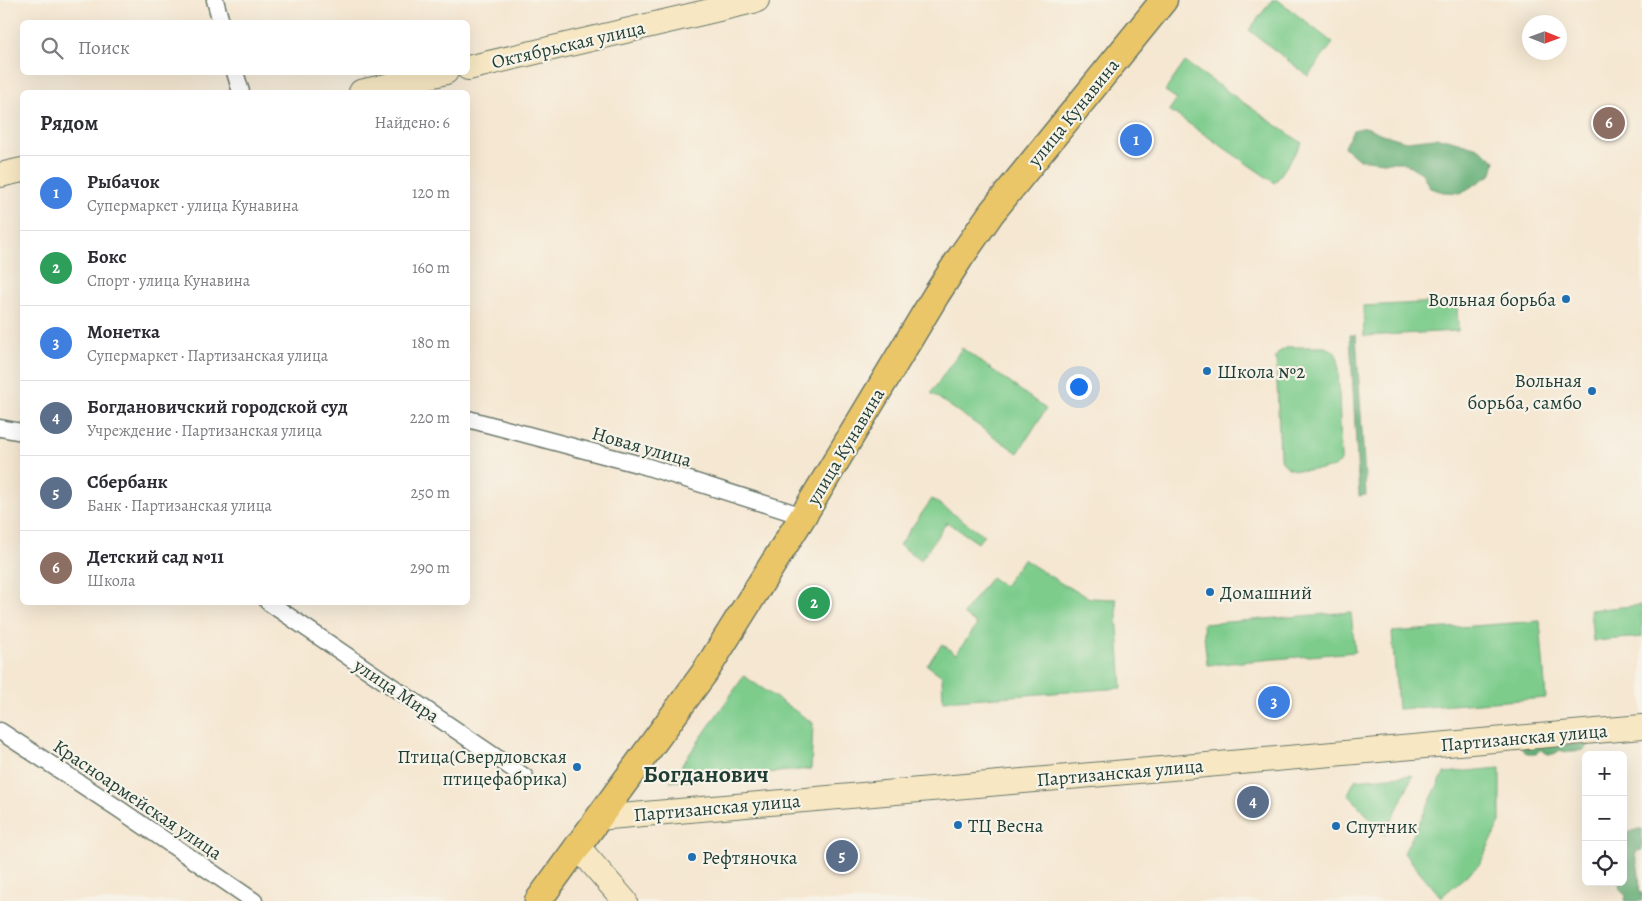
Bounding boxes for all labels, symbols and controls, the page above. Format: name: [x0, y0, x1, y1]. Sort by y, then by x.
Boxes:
street label: Октябрьская улица: [489, 15, 648, 75]
north arrow: [1522, 15, 1567, 60]
search box: [20, 20, 470, 75]
icon: search: [38, 34, 66, 62]
text: Поиск: [78, 35, 130, 61]
street label: улица Кунавина: [1021, 53, 1126, 173]
pin: 6: [1593, 104, 1625, 142]
text: Рядом: [40, 109, 98, 137]
text: Найдено: 6: [375, 112, 450, 134]
pin: 1: [1120, 121, 1152, 159]
text: Рыбачок: [87, 169, 160, 195]
text: 1: [53, 182, 59, 204]
text: 120 m: [412, 182, 450, 204]
text: Супермаркет · улица Кунавина: [87, 195, 299, 217]
text: Бокс: [87, 244, 127, 270]
text: 2: [52, 257, 60, 279]
text: 160 m: [412, 257, 450, 279]
text: Спорт · улица Кунавина: [87, 270, 250, 292]
place label: Вольная борьба: [1428, 287, 1556, 313]
marker: Вольная борьба: [1560, 293, 1572, 305]
text: Монетка: [87, 319, 160, 345]
text: 3: [53, 332, 59, 354]
text: 180 m: [412, 332, 450, 354]
text: Супермаркет · Партизанская улица: [87, 345, 328, 367]
place label: Школа №2: [1217, 359, 1305, 385]
marker: Школа №2: [1201, 365, 1213, 377]
place label: Вольная борьба, самбо: [1467, 368, 1582, 416]
your location: [1066, 374, 1092, 400]
street label: улица Кунавина: [800, 383, 891, 511]
marker: Вольная борьба, самбо: [1586, 385, 1598, 397]
text: Богдановичский городской суд: [87, 394, 348, 420]
text: 4: [52, 407, 60, 429]
text: 220 m: [410, 407, 450, 429]
text: Учреждение · Партизанская улица: [87, 420, 322, 442]
street label: Новая улица: [589, 420, 695, 474]
text: Сбербанк: [87, 469, 168, 495]
text: 5: [53, 482, 59, 504]
text: 250 m: [411, 482, 450, 504]
text: Банк · Партизанская улица: [87, 495, 272, 517]
text: Детский сад №11: [87, 544, 224, 570]
text: 6: [52, 557, 60, 579]
text: 290 m: [410, 557, 450, 579]
text: Школа: [87, 570, 135, 592]
place label: Домашний: [1220, 580, 1312, 606]
pin: 2: [798, 584, 830, 622]
marker: Домашний: [1204, 586, 1216, 598]
street label: улица Мира: [348, 652, 445, 729]
pin: 3: [1258, 683, 1290, 721]
street label: Партизанская улица: [1440, 718, 1609, 758]
street label: Красноармейская улица: [48, 734, 227, 866]
place label: Птица(Свердловская птицефабрика): [397, 744, 567, 792]
map controls: [1582, 751, 1627, 886]
button: +: [1582, 751, 1627, 796]
street label: Партизанская улица: [1036, 753, 1205, 793]
district label: Богданович: [643, 758, 769, 790]
marker: Птица(Свердловская птицефабрика): [571, 761, 583, 773]
pin: 4: [1237, 783, 1269, 821]
street label: Партизанская улица: [633, 788, 802, 828]
button: −: [1582, 796, 1627, 841]
place label: ТЦ Весна: [968, 813, 1044, 839]
place label: Спутник: [1346, 814, 1418, 840]
marker: ТЦ Весна: [952, 819, 964, 831]
marker: Спутник: [1330, 820, 1342, 832]
pin: 5: [826, 837, 858, 875]
button: locate: [1582, 841, 1627, 886]
place label: Рефтяночка: [702, 845, 798, 871]
marker: Рефтяночка: [686, 851, 698, 863]

